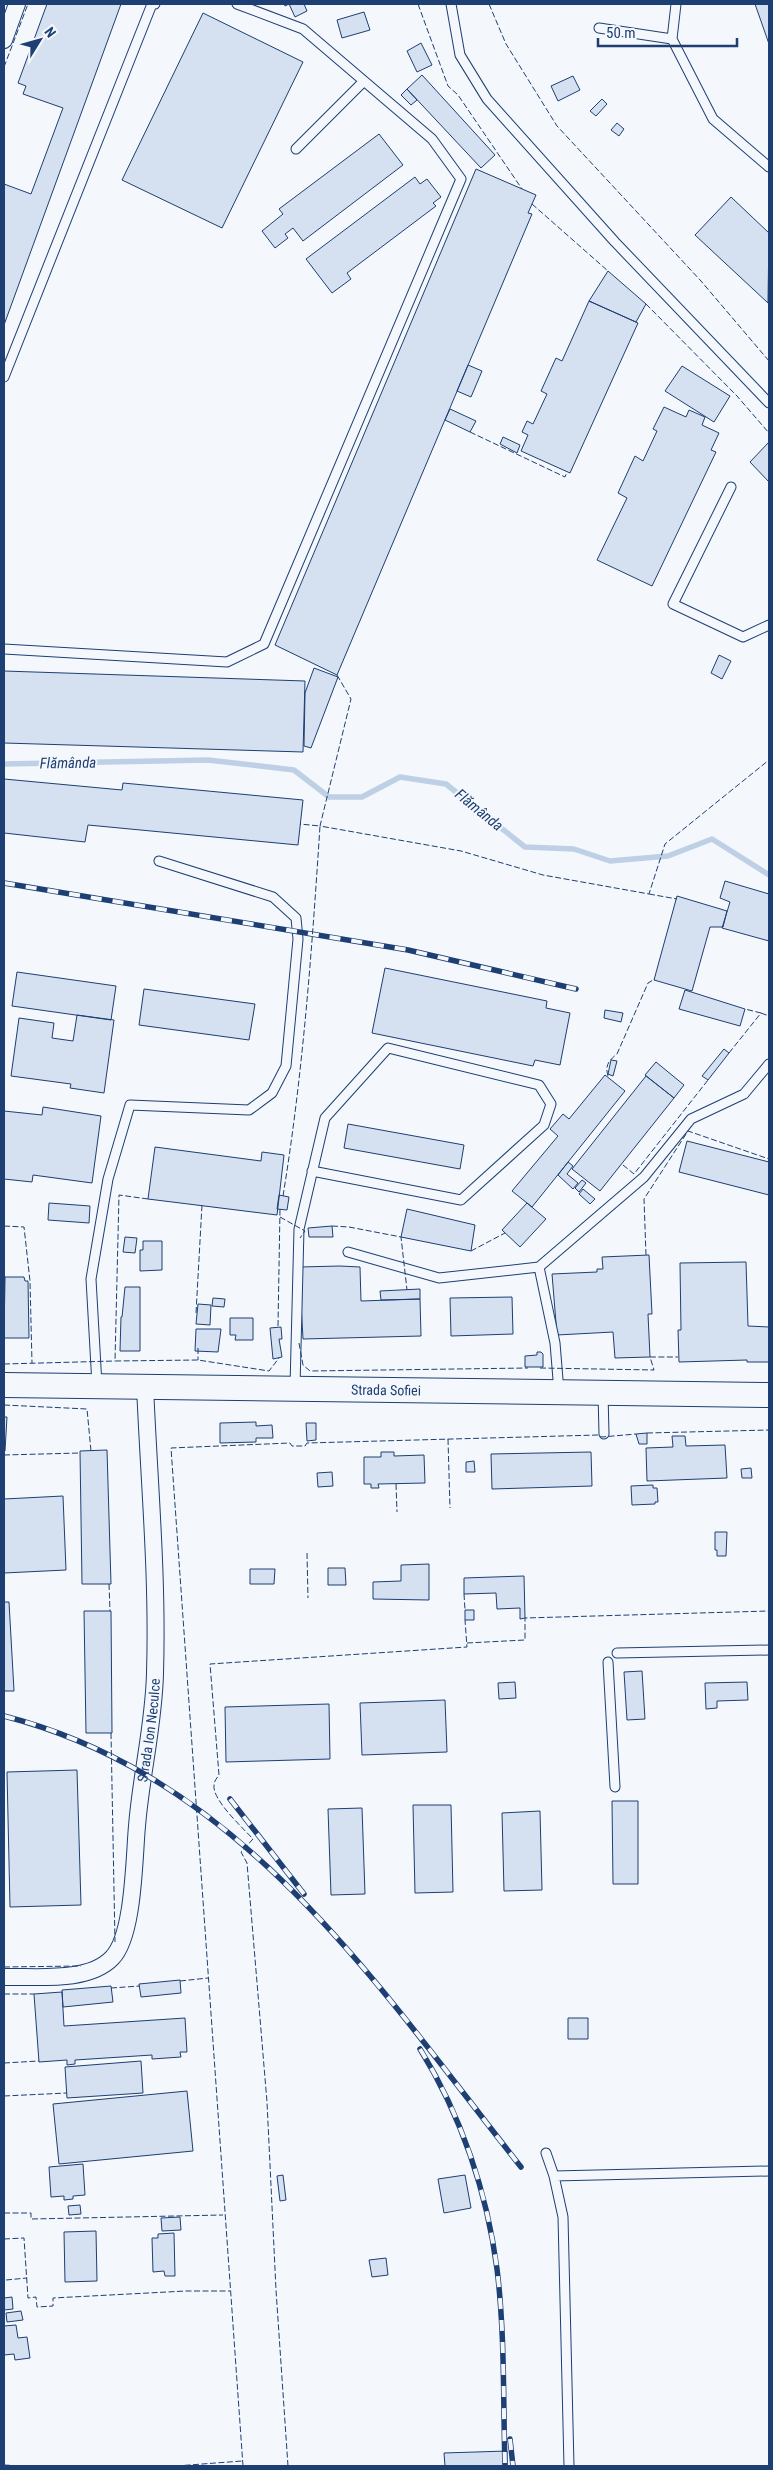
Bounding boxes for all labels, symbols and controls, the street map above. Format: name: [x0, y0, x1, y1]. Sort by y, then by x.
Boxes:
north arrow: [15, 15, 65, 65]
scale bar: [598, 15, 737, 47]
text: N: [41, 24, 59, 40]
text: 50 m: [606, 24, 636, 42]
water label: Flămânda: [40, 754, 96, 772]
water label: Flămânda: [451, 785, 507, 835]
street label: Strada Sofiei: [351, 1382, 421, 1398]
street label: Strada Ion Neculce: [134, 1678, 163, 1783]

